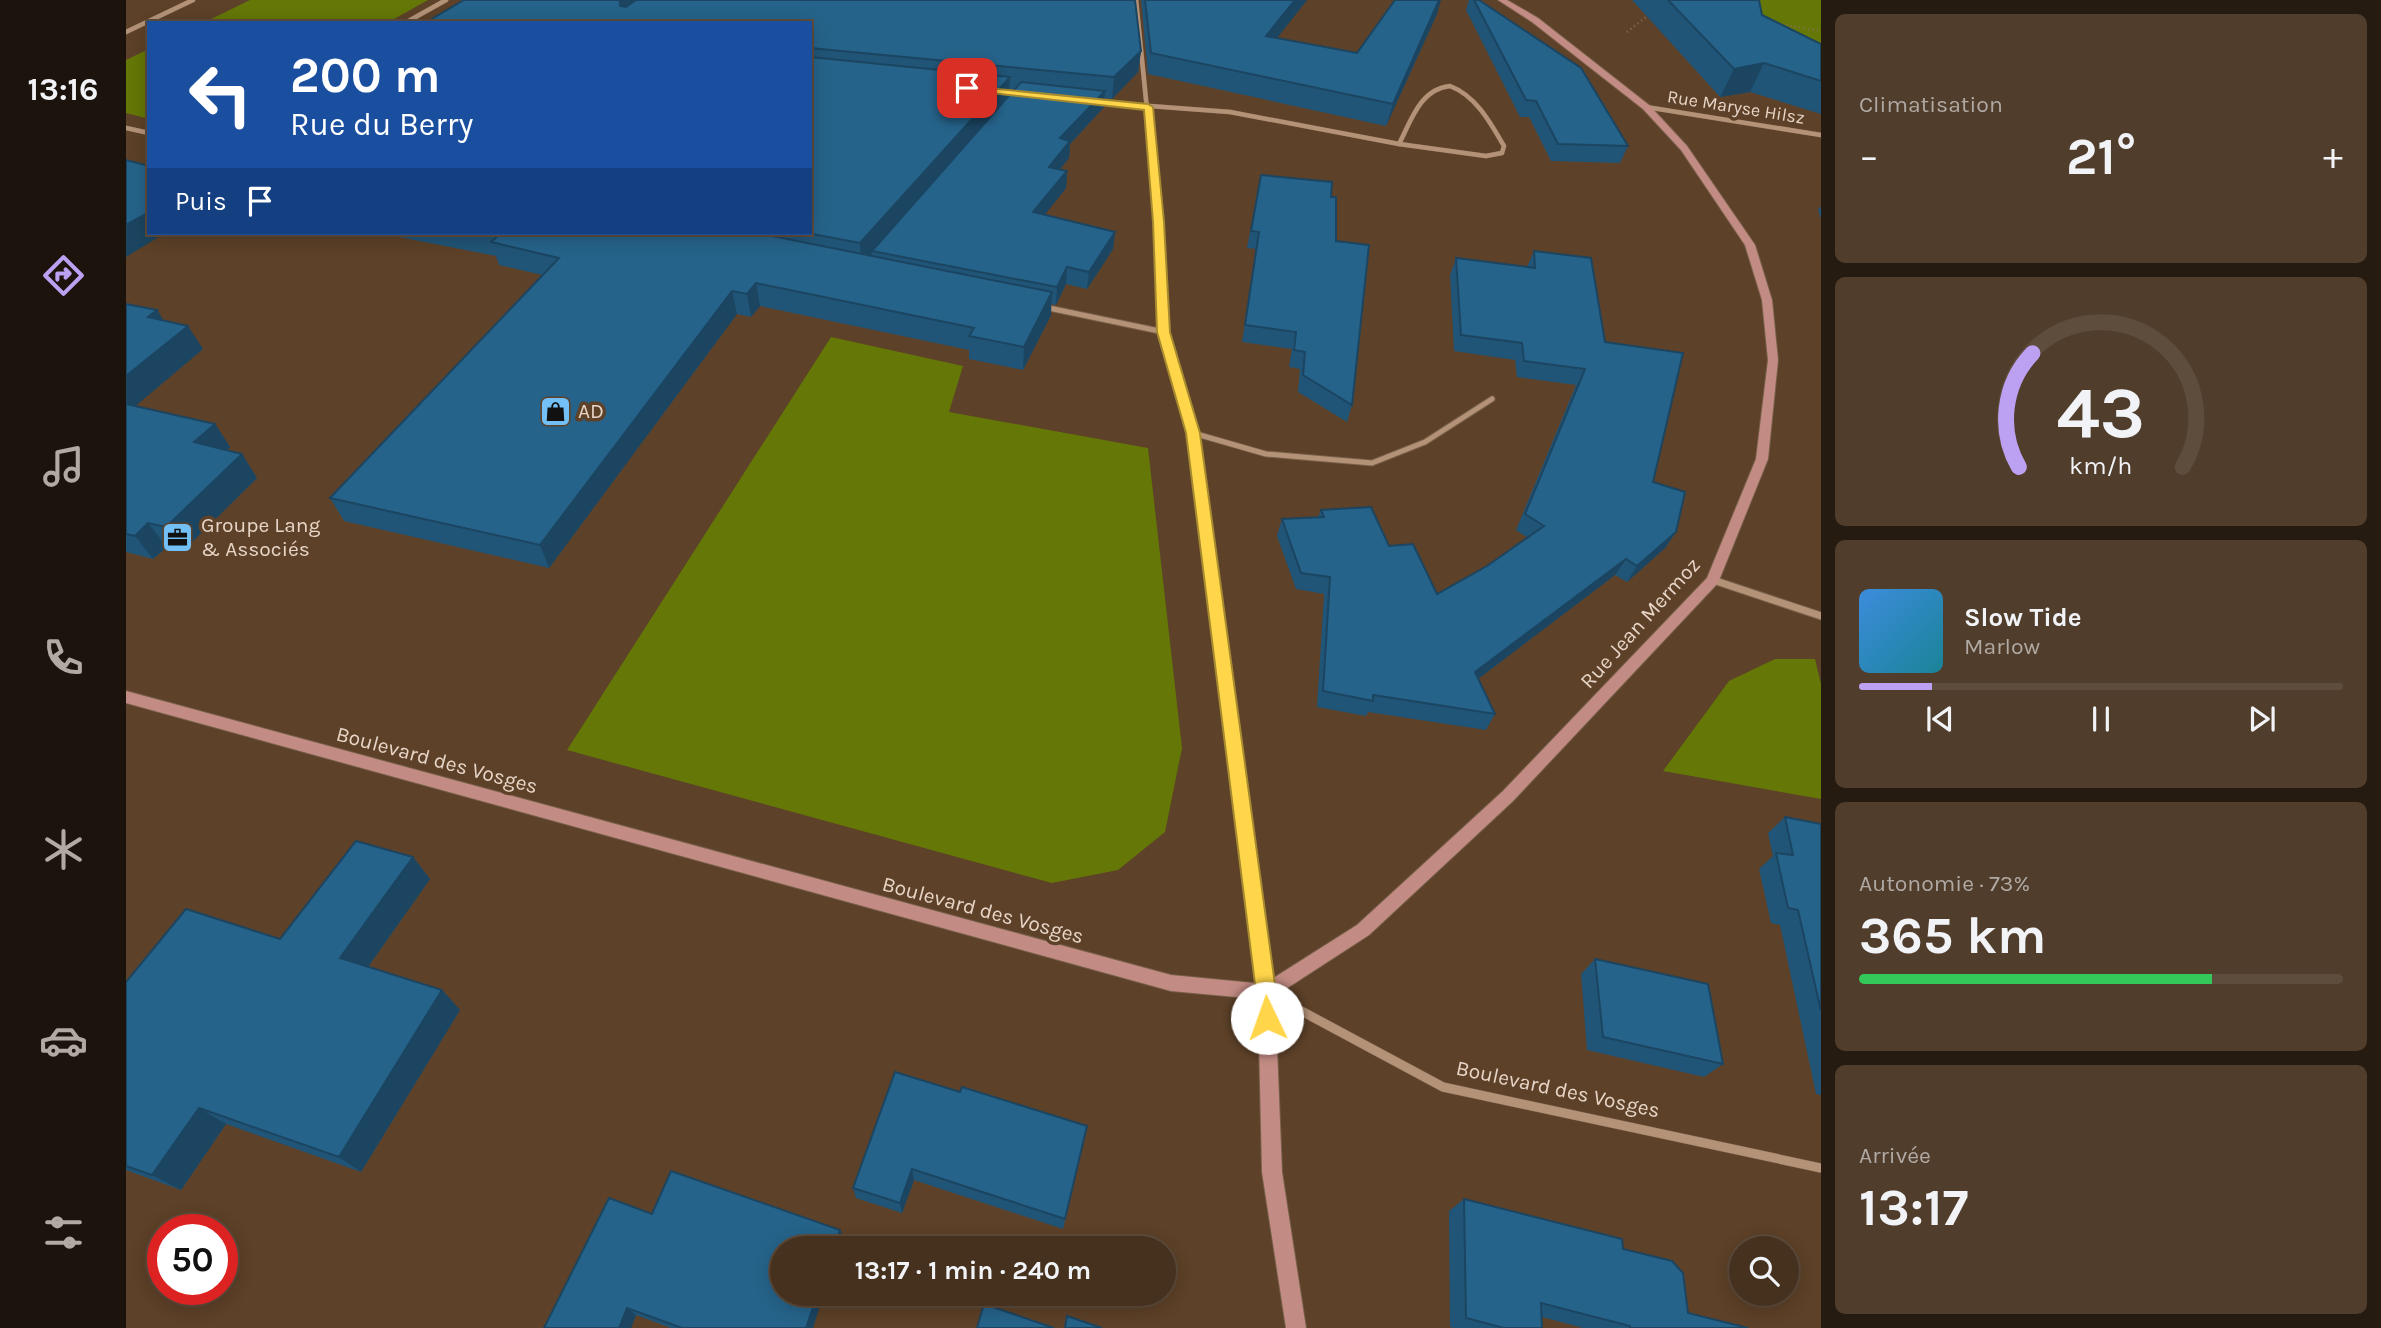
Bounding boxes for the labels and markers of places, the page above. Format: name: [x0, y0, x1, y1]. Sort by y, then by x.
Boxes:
pin: [937, 58, 997, 118]
shop icon: AD: [538, 394, 572, 428]
place label: AD: [578, 399, 604, 423]
place label: Groupe Lang & Associés: [201, 513, 320, 561]
office icon: Groupe Lang & Associés: [161, 520, 195, 554]

